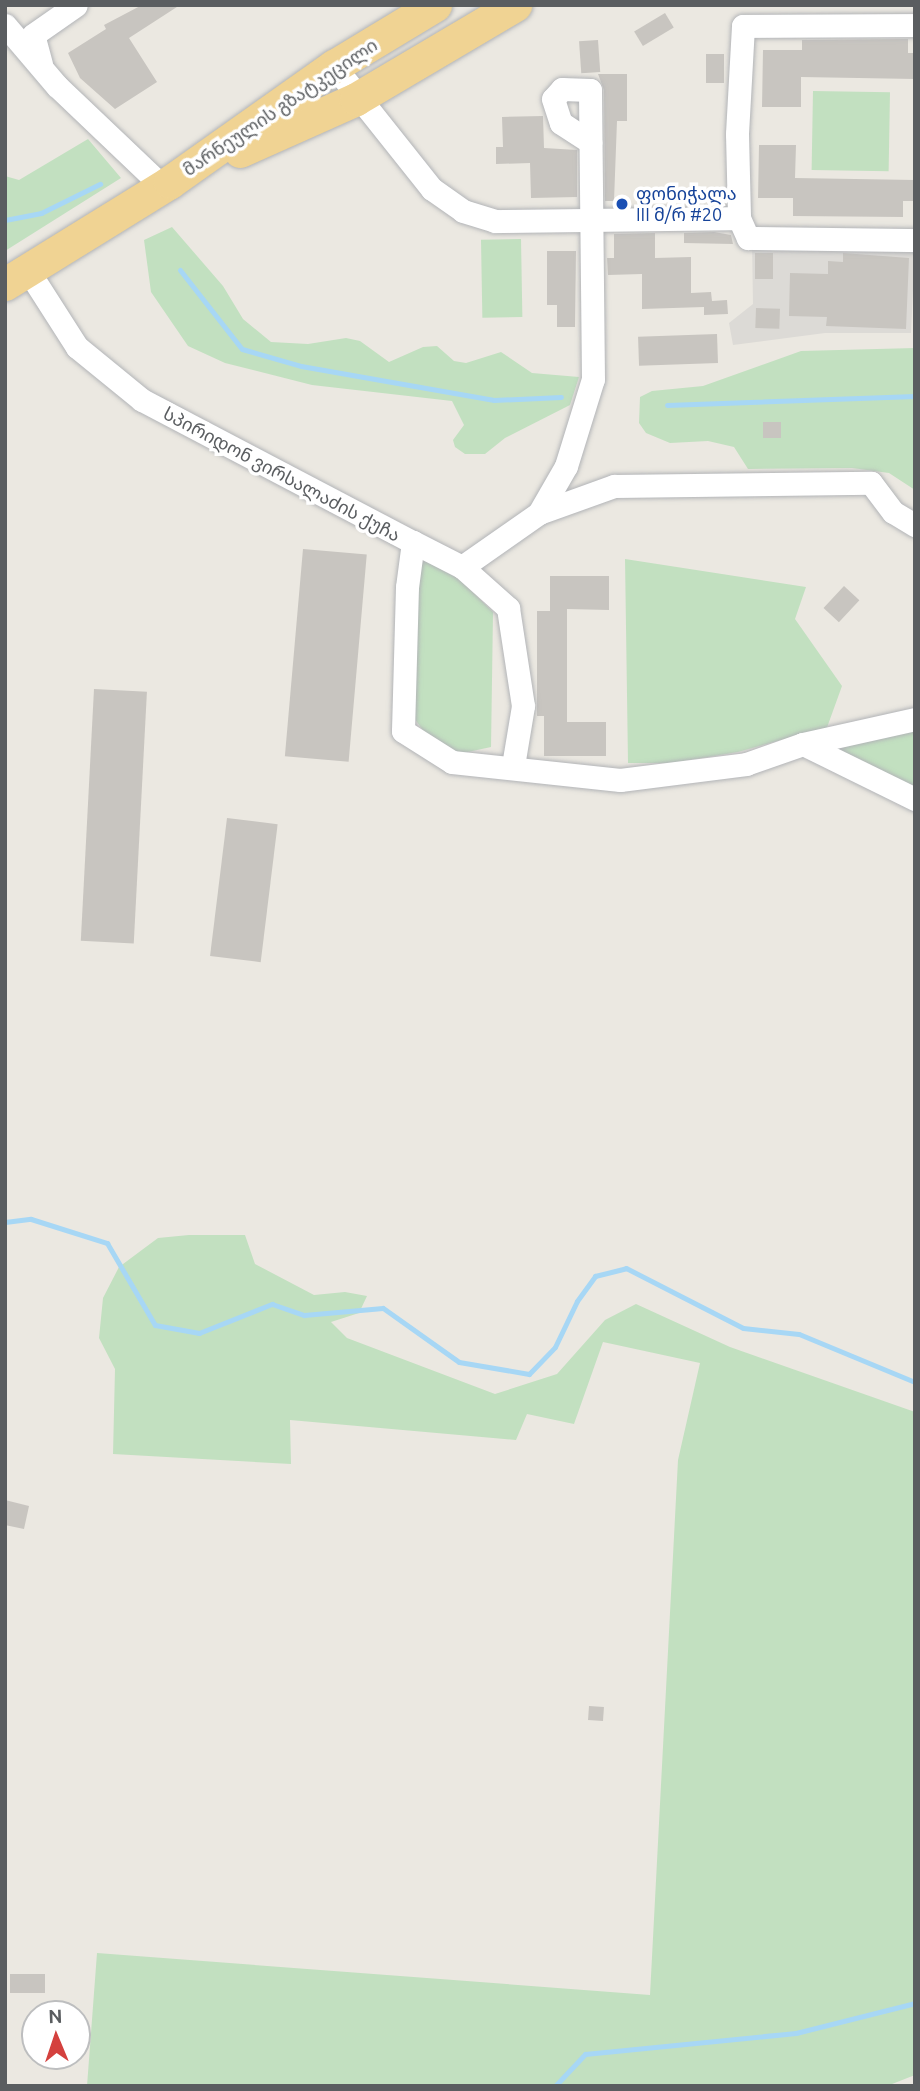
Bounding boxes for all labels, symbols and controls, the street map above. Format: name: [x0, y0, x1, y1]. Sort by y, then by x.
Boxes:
street label: მარნეულის გზატკეცილი: [179, 34, 381, 180]
place label: ფონიჭალა III მ/რ #20: [636, 183, 737, 226]
marker: ფონიჭალა III მ/რ #20: [614, 196, 630, 212]
street label: სპირიდონ ვირსალაძის ქუჩა: [160, 402, 404, 546]
north arrow: [21, 2000, 91, 2070]
text: N: [48, 2005, 63, 2027]

